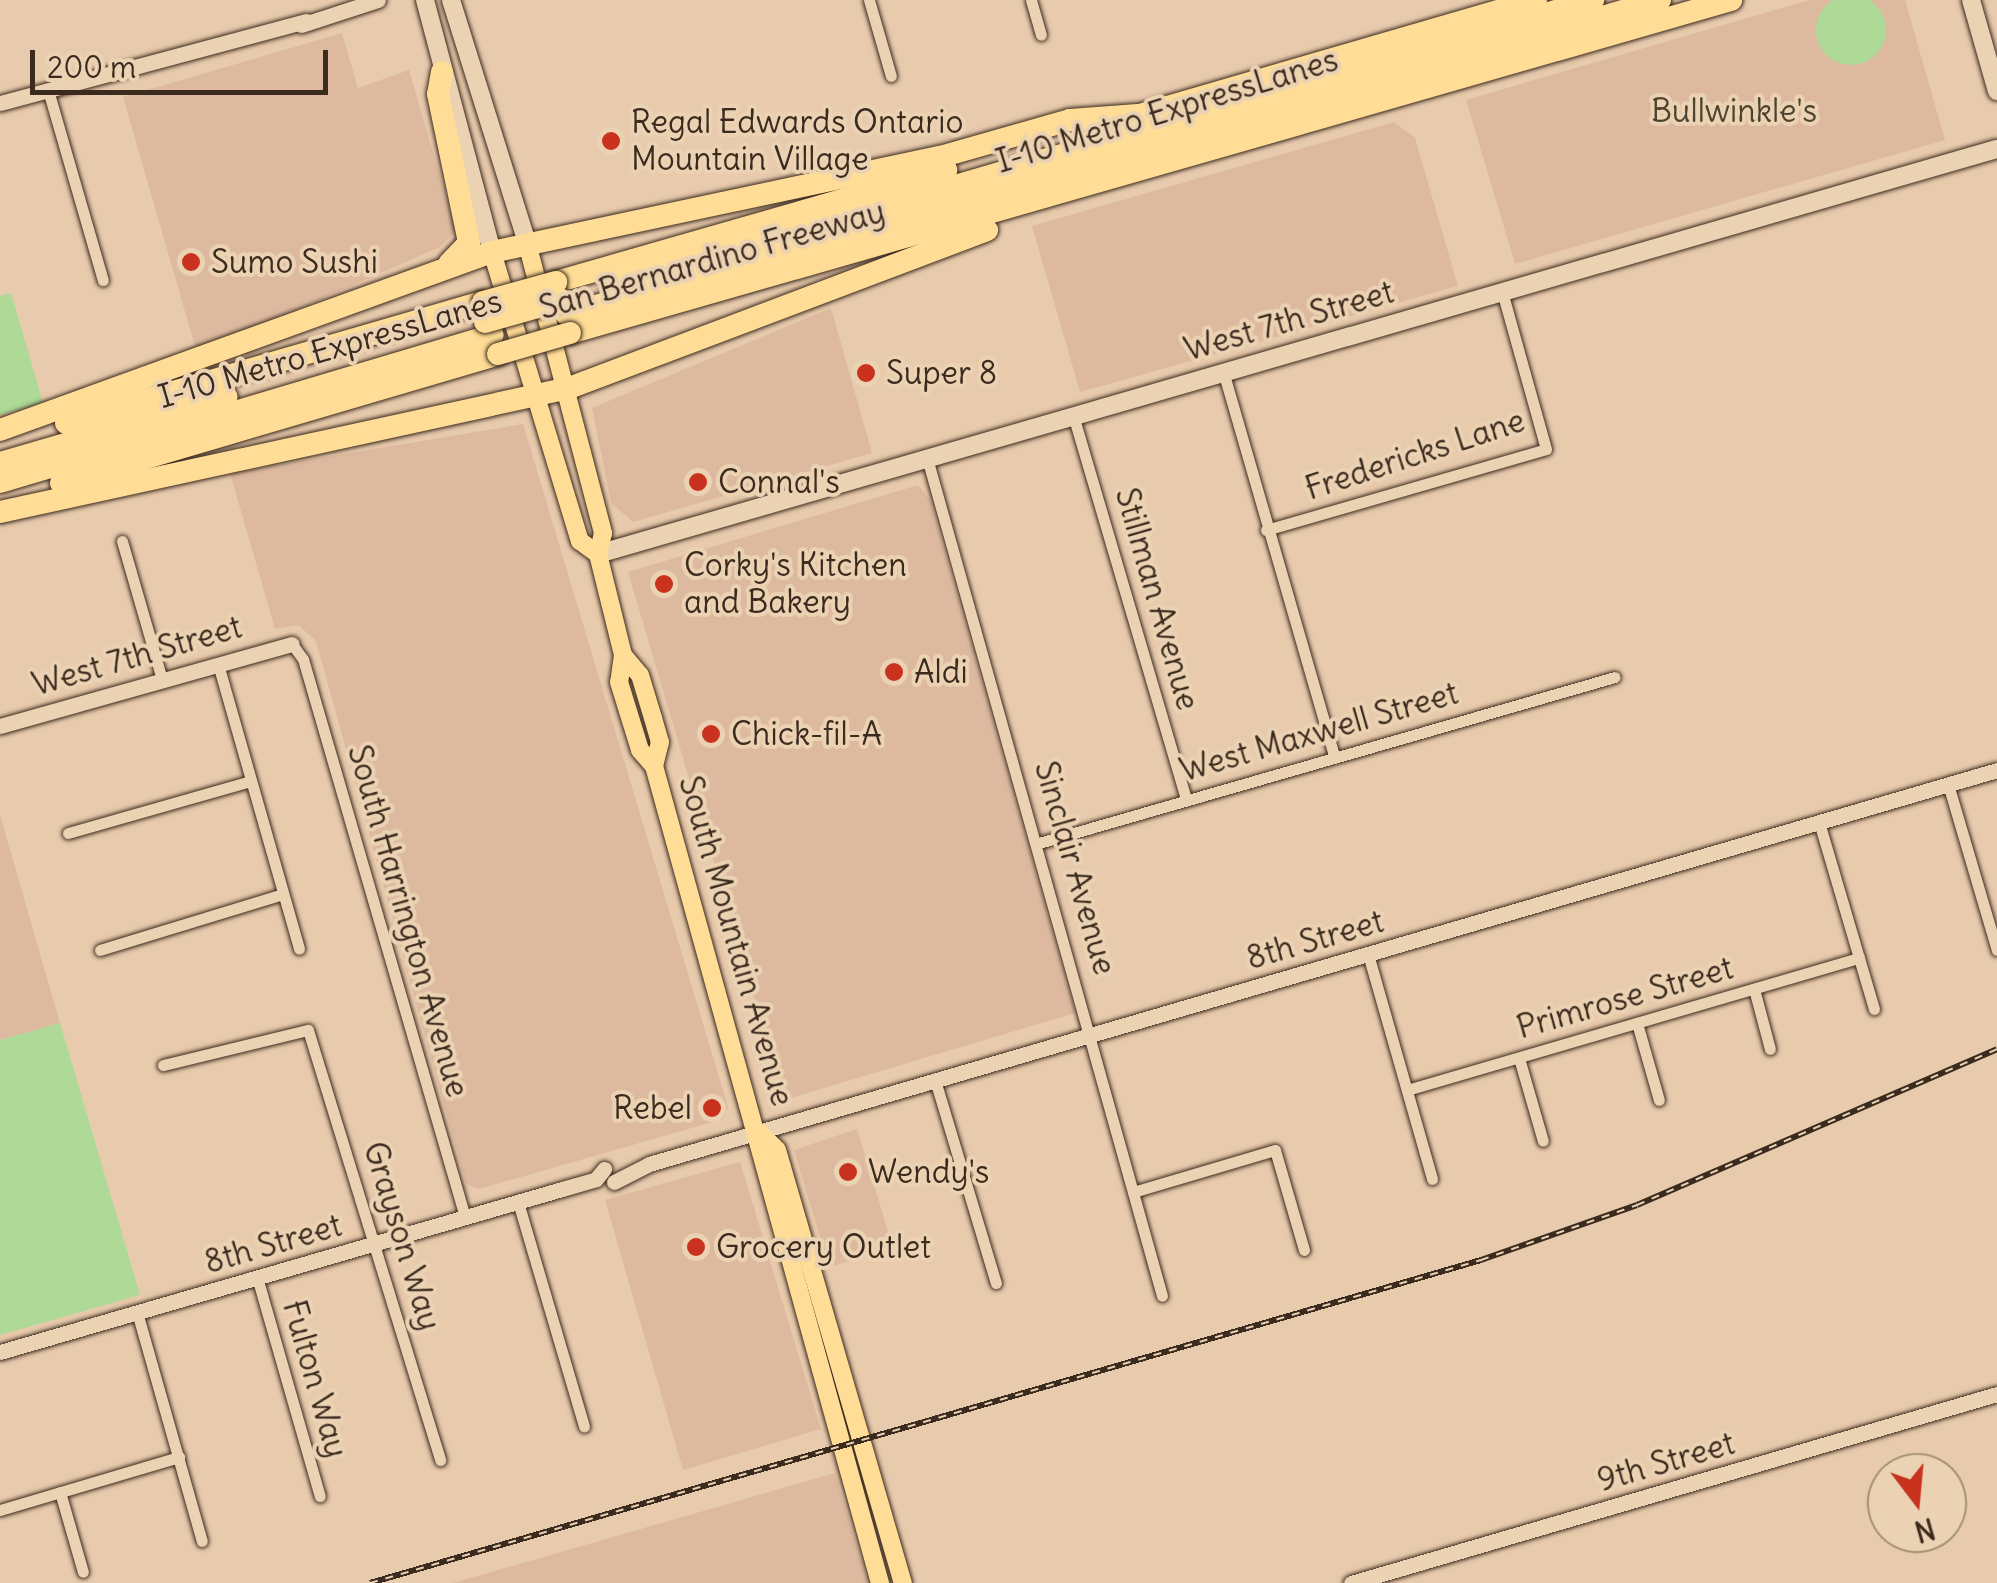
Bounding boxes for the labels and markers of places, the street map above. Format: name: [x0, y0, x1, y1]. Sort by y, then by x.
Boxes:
place label: Regal Edwards Ontario Mountain Village: [631, 104, 963, 179]
marker: Regal Edwards Ontario Mountain Village: [600, 130, 622, 152]
place label: Sumo Sushi: [211, 243, 378, 281]
marker: Sumo Sushi: [180, 251, 202, 273]
place label: Super 8: [886, 354, 997, 392]
marker: Super 8: [855, 362, 877, 384]
place label: Connal's: [718, 463, 840, 501]
marker: Connal's: [687, 471, 709, 493]
place label: Corky's Kitchen and Bakery: [684, 547, 907, 622]
marker: Corky's Kitchen and Bakery: [653, 573, 675, 595]
place label: Aldi: [914, 653, 968, 691]
marker: Aldi: [883, 661, 905, 683]
place label: Chick-fil-A: [731, 715, 882, 753]
marker: Chick-fil-A: [700, 723, 722, 745]
place label: Rebel: [613, 1089, 692, 1127]
marker: Rebel: [701, 1097, 723, 1119]
place label: Wendy's: [868, 1153, 989, 1191]
marker: Wendy's: [837, 1161, 859, 1183]
place label: Grocery Outlet: [716, 1228, 931, 1266]
marker: Grocery Outlet: [685, 1236, 707, 1258]

